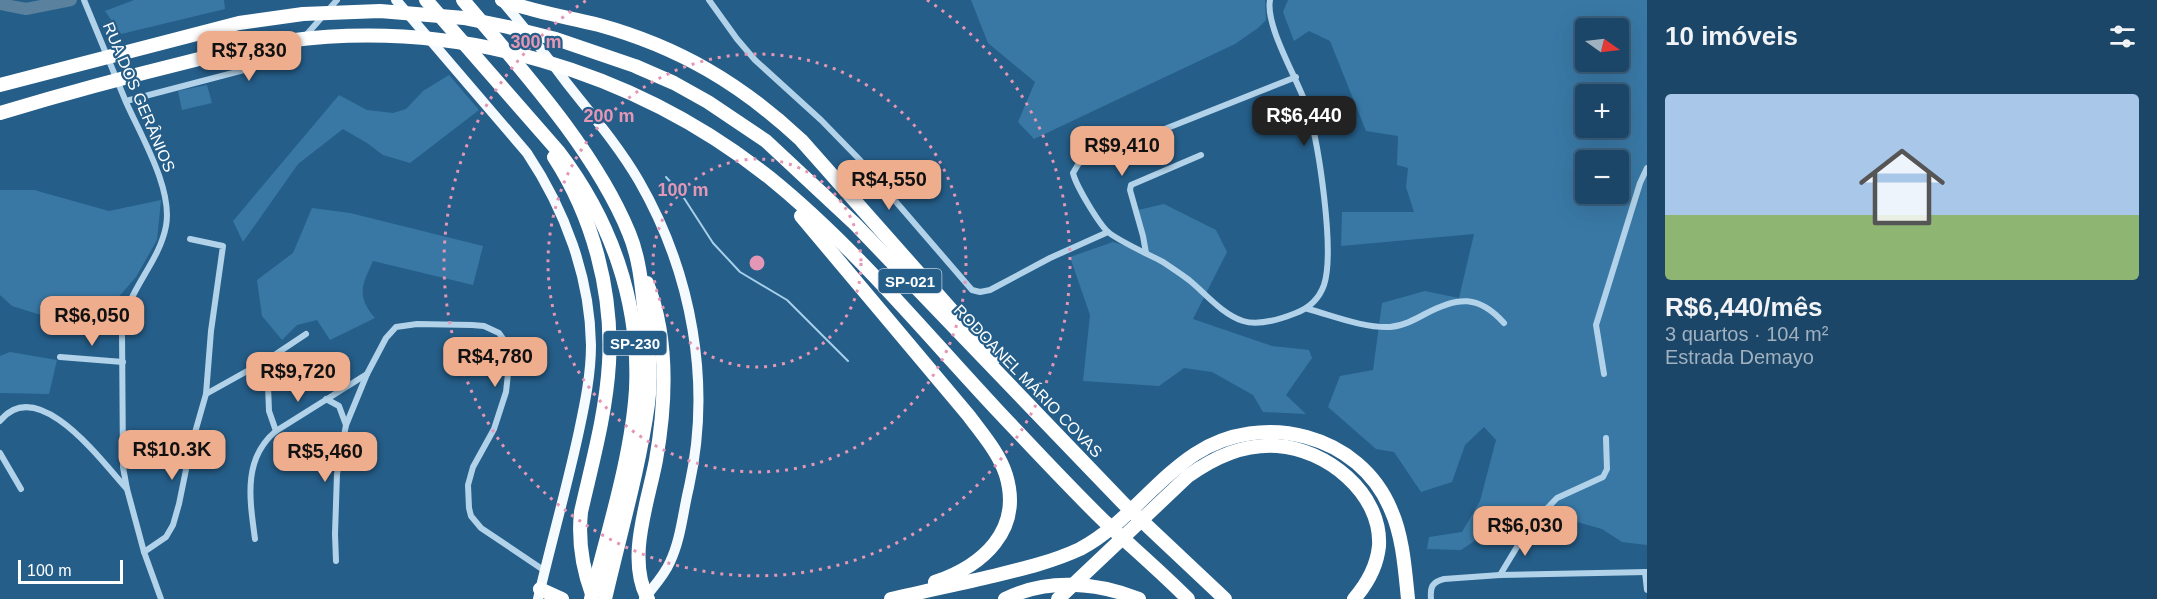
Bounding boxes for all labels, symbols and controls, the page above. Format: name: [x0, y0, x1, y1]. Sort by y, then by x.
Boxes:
north arrow: [1575, 18, 1629, 72]
map controls: [1575, 18, 1629, 204]
street label: RUA DOS GERÂNIOS: [100, 19, 179, 174]
icon: filters: [2106, 20, 2139, 53]
text: 10 imóveis: [1665, 21, 1798, 51]
pin: R$7,830: [194, 31, 304, 82]
text: 300 m: [510, 32, 562, 52]
text: R$7,830: [211, 39, 287, 61]
button: +: [1575, 84, 1629, 138]
pin: R$6,440: [1249, 96, 1359, 147]
text: R$6,440: [1266, 104, 1342, 126]
text: 200 m: [583, 106, 635, 126]
pin: R$9,410: [1067, 126, 1177, 177]
icon: home: [1848, 133, 1956, 241]
text: R$9,410: [1084, 134, 1160, 156]
button: −: [1575, 150, 1629, 204]
pin: R$4,550: [834, 160, 944, 211]
text: R$4,550: [851, 168, 927, 190]
text: 100 m: [657, 180, 709, 200]
centre of rings: [747, 253, 767, 273]
road number: SP-021: [878, 269, 942, 293]
text: R$6,440/mês: [1665, 292, 1823, 322]
pin: R$6,050: [37, 296, 147, 347]
street label: RODOANEL MÁRIO COVAS: [951, 301, 1106, 461]
text: R$6,050: [54, 304, 130, 326]
text: 3 quartos · 104 m²: [1665, 323, 1828, 345]
road number: SP-230: [604, 331, 666, 355]
pin: R$4,780: [440, 337, 550, 388]
text: R$4,780: [457, 345, 533, 367]
text: Estrada Demayo: [1665, 346, 1814, 368]
pin: R$9,720: [243, 352, 353, 403]
text: R$9,720: [260, 360, 336, 382]
pin: R$10.3K: [117, 430, 227, 481]
pin: R$5,460: [270, 432, 380, 483]
text: R$10.3K: [133, 438, 211, 460]
text: R$5,460: [287, 440, 363, 462]
pin: R$6,030: [1470, 506, 1580, 557]
text: R$6,030: [1487, 514, 1563, 536]
scale bar: [18, 557, 123, 584]
text: 100 m: [27, 562, 71, 579]

